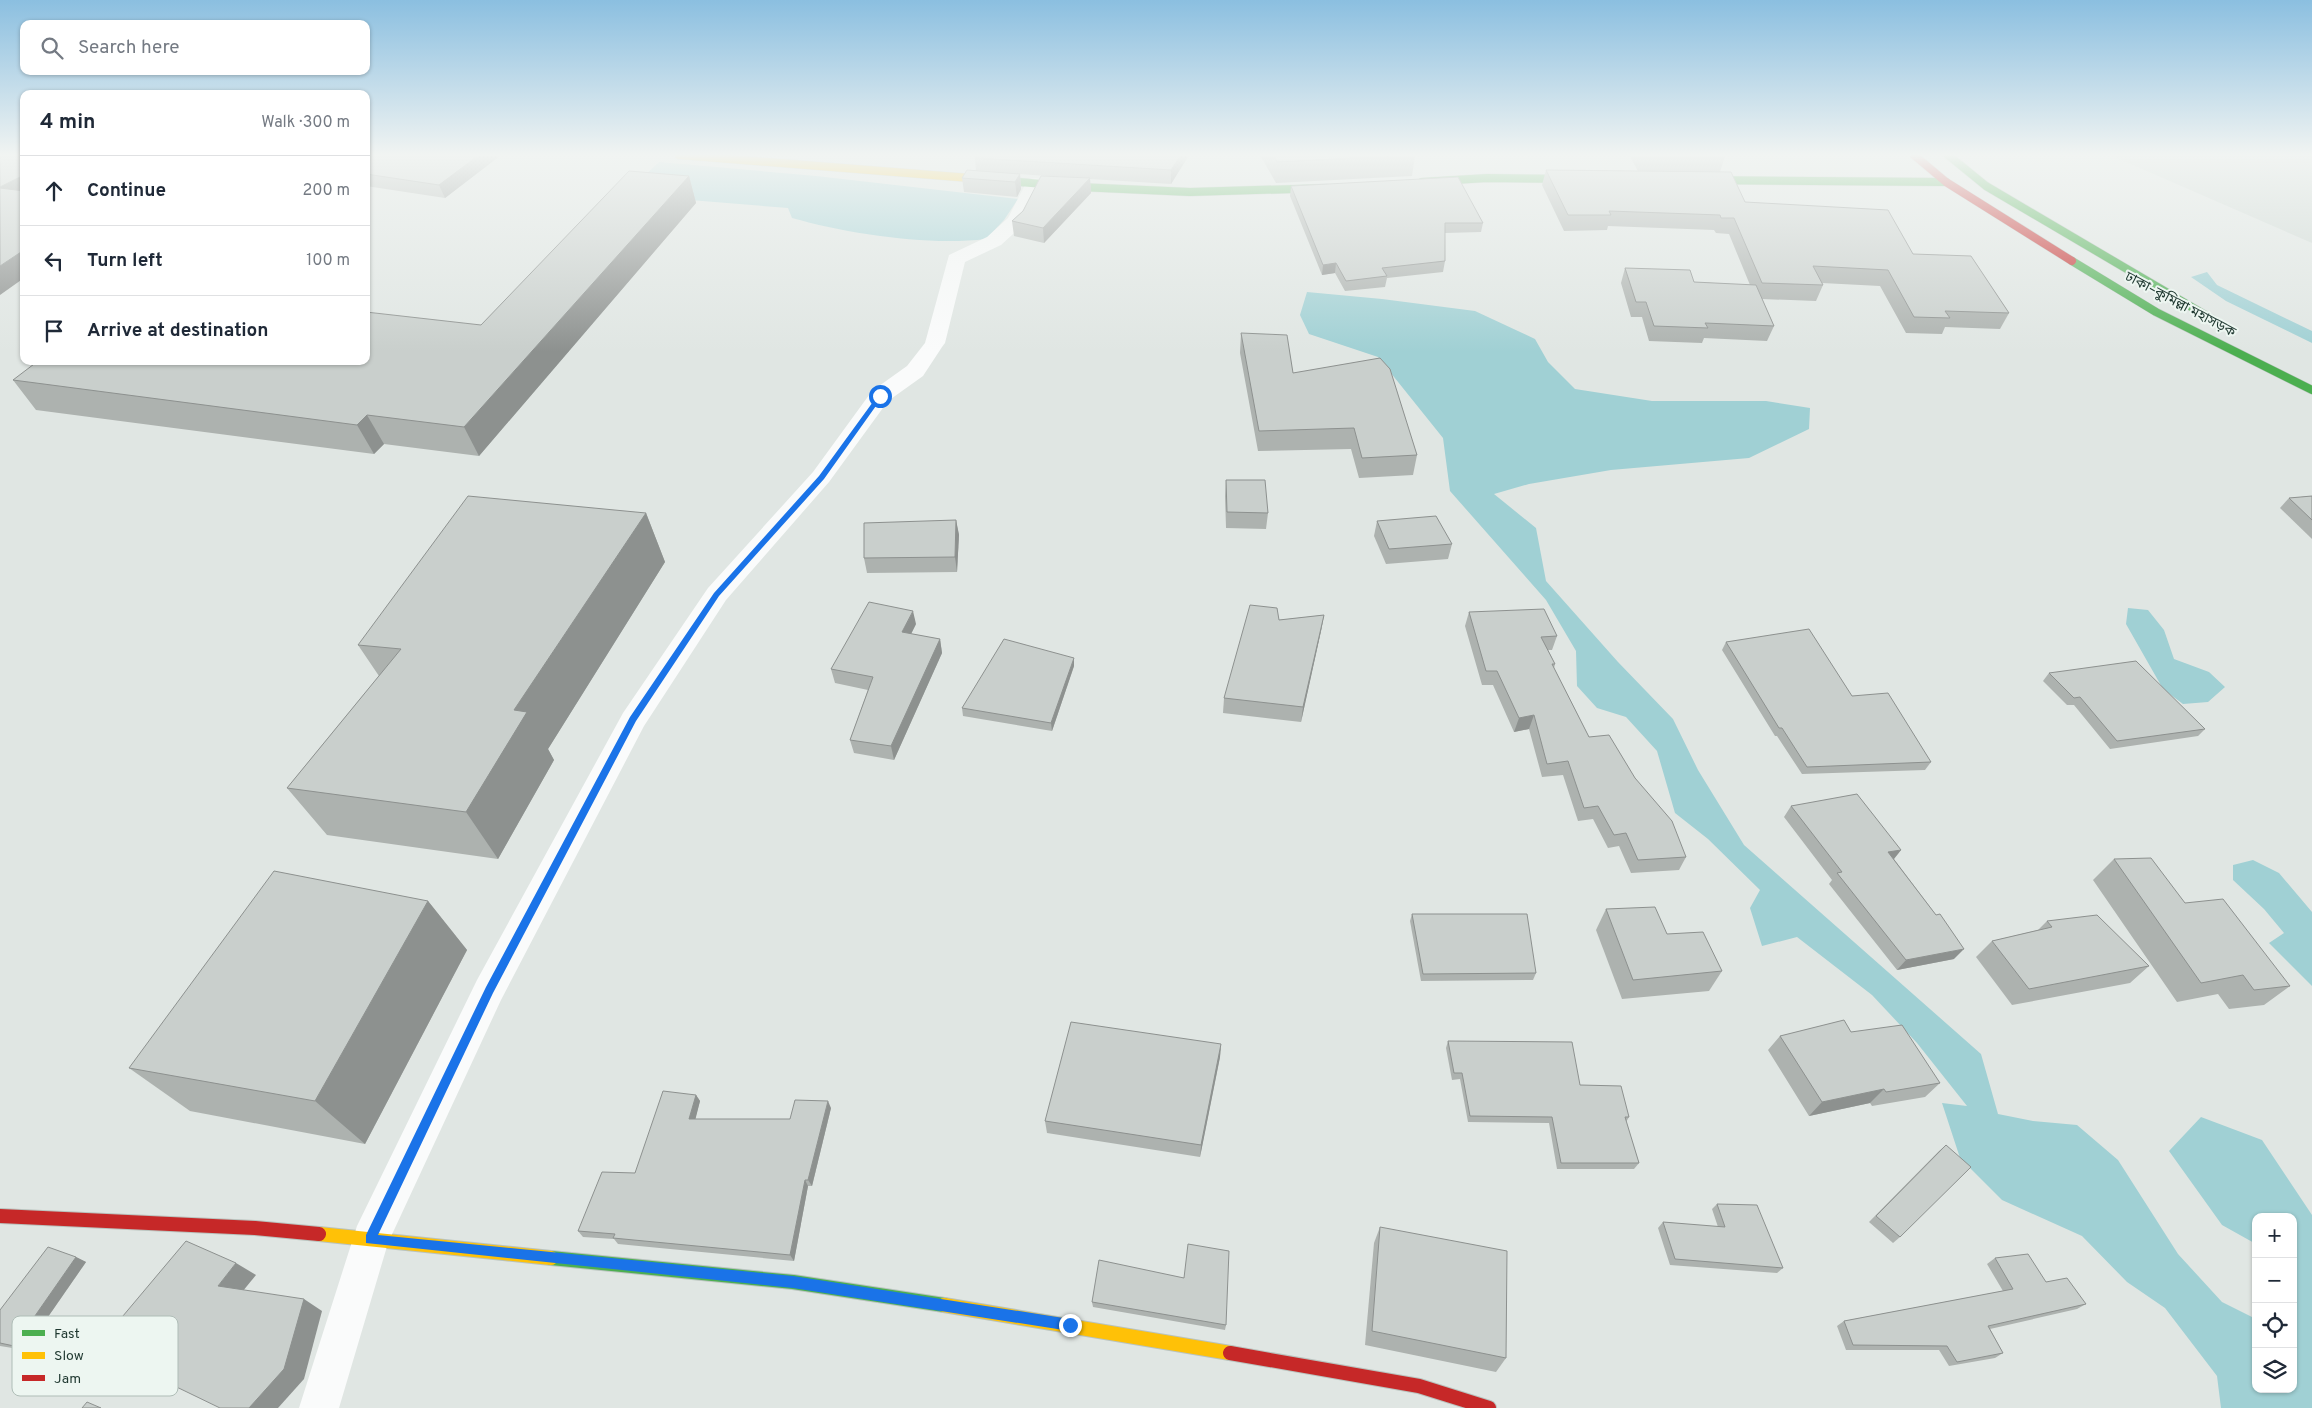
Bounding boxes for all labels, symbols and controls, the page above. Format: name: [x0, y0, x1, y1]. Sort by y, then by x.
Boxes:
search box: [20, 20, 370, 75]
icon: search: [38, 34, 66, 62]
text: Search here: [78, 36, 180, 60]
text: 4 min: [40, 109, 96, 136]
text: Walk · 300 m: [261, 113, 350, 133]
icon: ahead: [40, 177, 68, 205]
text: Continue: [87, 179, 166, 203]
text: 200 m: [302, 181, 350, 201]
icon: left: [40, 247, 68, 275]
text: Turn left: [87, 249, 163, 273]
text: 100 m: [306, 251, 350, 271]
street label: ঢাকা–কুমিল্লা মহাসড়ক: [2121, 267, 2239, 342]
icon: arrive: [40, 317, 68, 345]
text: Arrive at destination: [87, 319, 268, 343]
route start: [869, 385, 892, 408]
map controls: [2252, 1213, 2297, 1393]
button: +: [2252, 1213, 2297, 1258]
button: −: [2252, 1258, 2297, 1303]
button: locate: [2252, 1303, 2297, 1348]
route end: [1059, 1314, 1082, 1337]
legend: [12, 1316, 178, 1396]
text: Fast: [54, 1326, 80, 1343]
text: Slow: [54, 1348, 84, 1365]
button: layers: [2252, 1348, 2297, 1393]
text: Jam: [54, 1371, 81, 1388]

